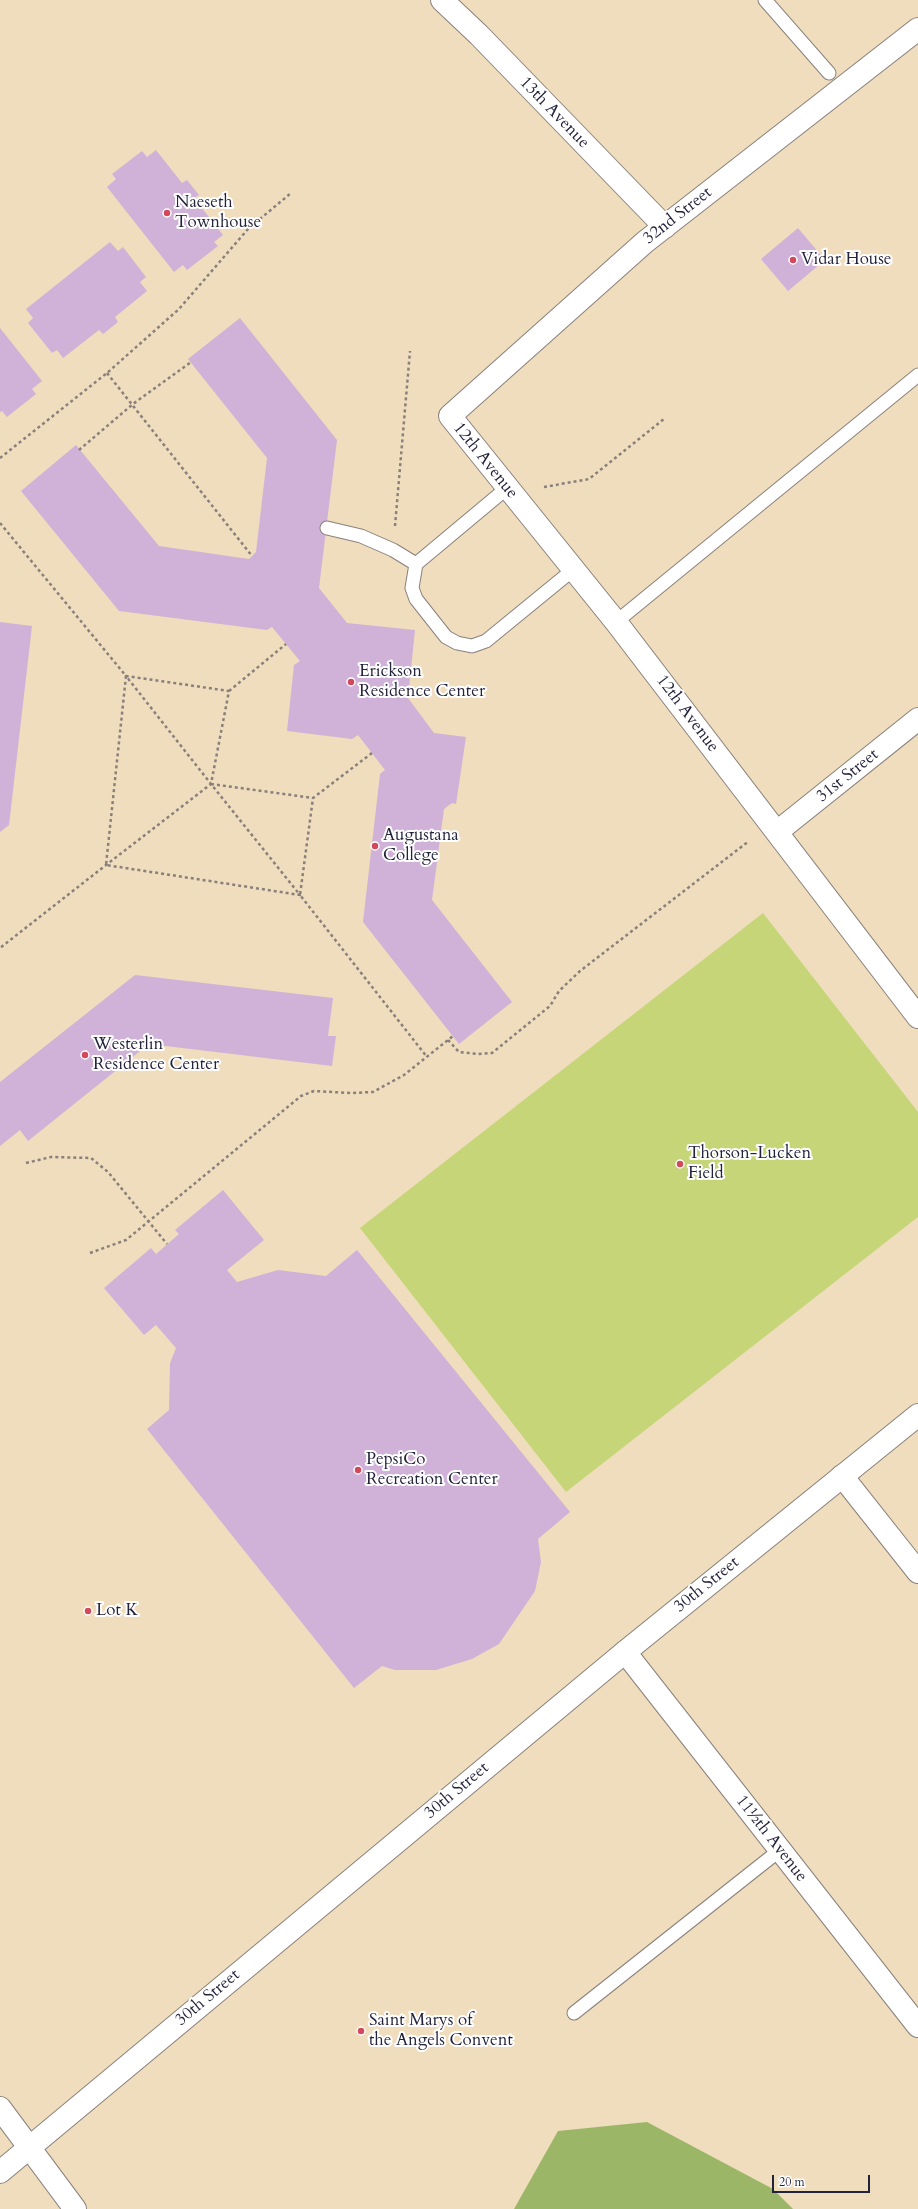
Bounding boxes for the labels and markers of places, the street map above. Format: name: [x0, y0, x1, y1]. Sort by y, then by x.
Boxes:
place label: Naeseth Townhouse: [175, 193, 261, 233]
marker: Naeseth Townhouse: [162, 208, 172, 218]
place label: Vidar House: [801, 250, 892, 270]
marker: Vidar House: [788, 255, 798, 265]
place label: Erickson Residence Center: [359, 662, 485, 702]
marker: Erickson Residence Center: [346, 677, 356, 687]
place label: Augustana College: [383, 826, 459, 866]
marker: Augustana College: [370, 841, 380, 851]
place label: Westerlin Residence Center: [93, 1035, 219, 1075]
marker: Westerlin Residence Center: [80, 1050, 90, 1060]
place label: Thorson-Lucken Field: [688, 1144, 811, 1184]
marker: Thorson-Lucken Field: [675, 1159, 685, 1169]
place label: PepsiCo Recreation Center: [366, 1450, 498, 1490]
marker: PepsiCo Recreation Center: [353, 1465, 363, 1475]
place label: Lot K: [96, 1601, 138, 1621]
marker: Lot K: [83, 1606, 93, 1616]
place label: Saint Marys of the Angels Convent: [369, 2011, 513, 2051]
marker: Saint Marys of the Angels Convent: [356, 2026, 366, 2036]

